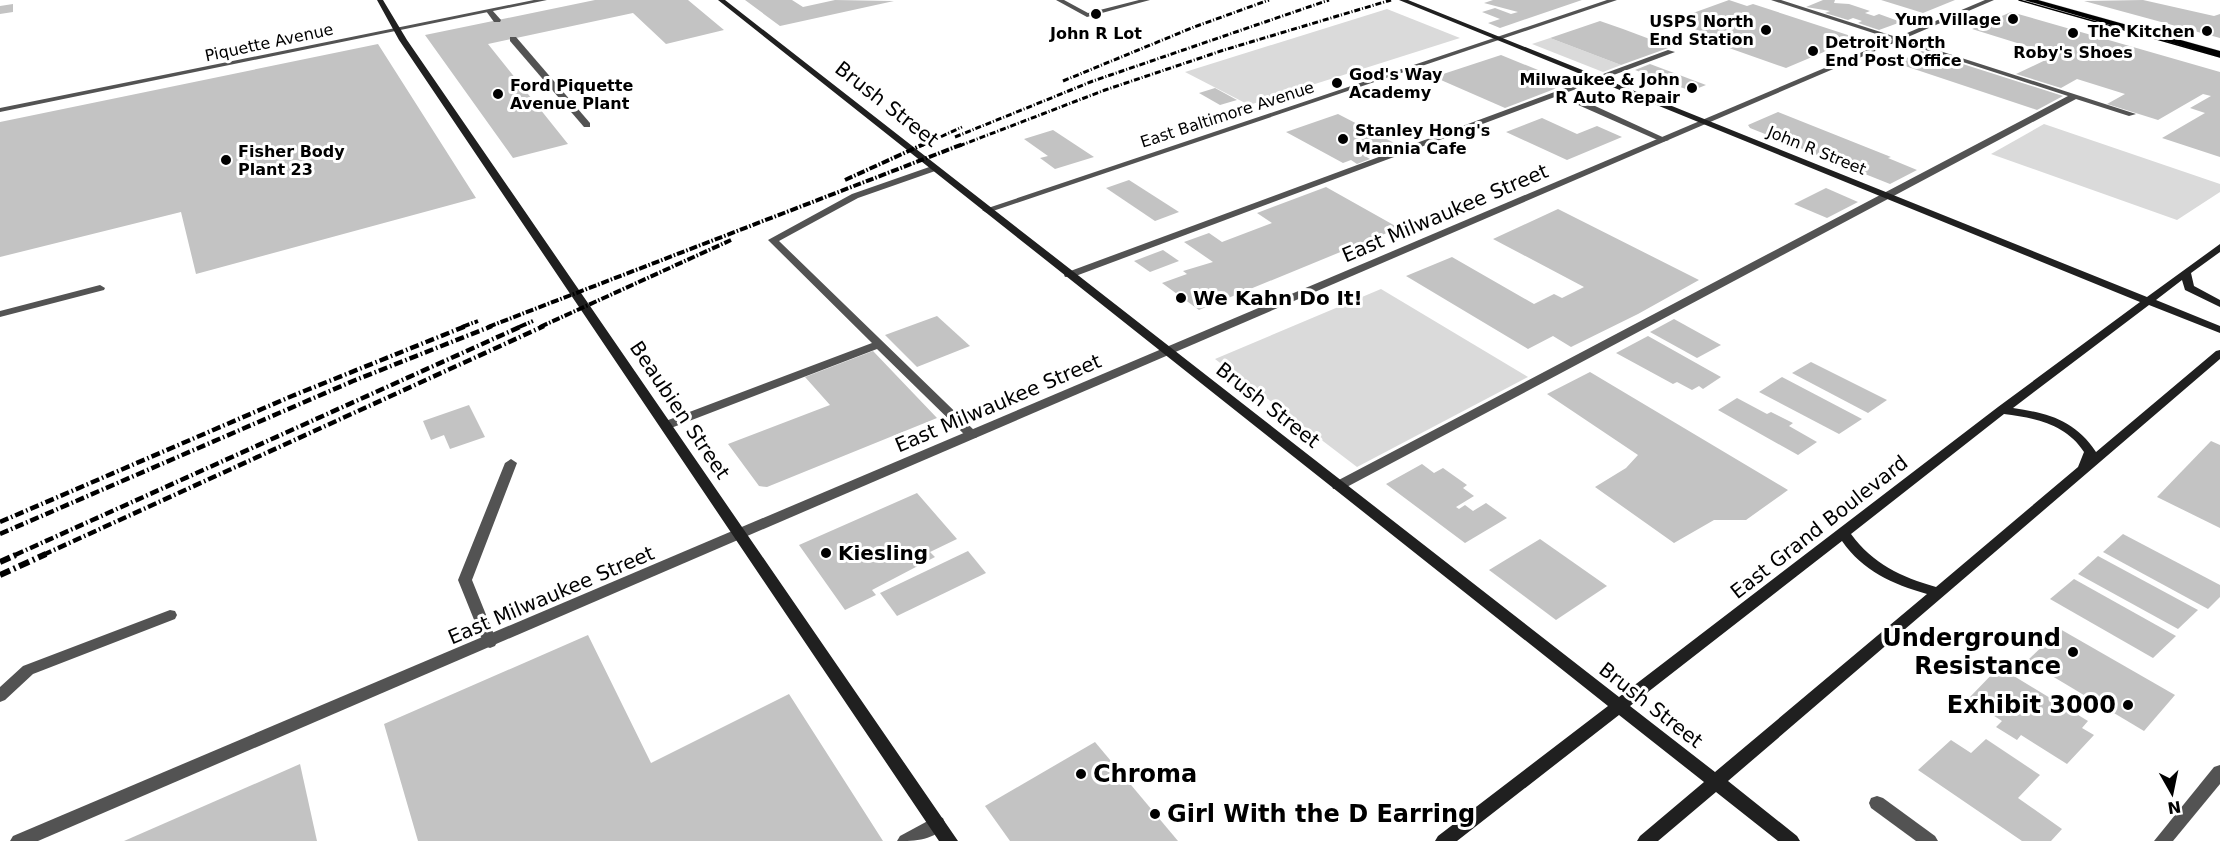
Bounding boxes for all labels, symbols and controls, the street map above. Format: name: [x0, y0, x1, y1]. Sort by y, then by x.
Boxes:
marker: John R Lot: [1089, 7, 1103, 21]
place label: Yum Village: [1894, 10, 2001, 29]
place label: USPS North End Station: [1649, 12, 1754, 49]
marker: Yum Village: [2006, 12, 2020, 26]
street label: Piquette Avenue: [203, 20, 335, 65]
place label: The Kitchen: [2088, 22, 2195, 41]
marker: USPS North End Station: [1759, 23, 1773, 37]
place label: John R Lot: [1049, 24, 1142, 43]
marker: The Kitchen: [2200, 24, 2214, 38]
marker: Roby's Shoes: [2066, 26, 2080, 40]
place label: Detroit North End Post Office: [1825, 33, 1962, 70]
place label: Roby's Shoes: [2013, 43, 2133, 62]
marker: Detroit North End Post Office: [1806, 44, 1820, 58]
street label: Brush Street: [830, 56, 944, 152]
place label: God's Way Academy: [1349, 65, 1443, 102]
place label: Milwaukee & John R Auto Repair: [1519, 70, 1680, 107]
place label: Ford Piquette Avenue Plant: [510, 76, 633, 113]
marker: God's Way Academy: [1330, 76, 1344, 90]
street label: East Baltimore Avenue: [1138, 77, 1316, 152]
marker: Milwaukee & John R Auto Repair: [1685, 81, 1699, 95]
marker: Ford Piquette Avenue Plant: [491, 87, 505, 101]
place label: Stanley Hong's Mannia Cafe: [1355, 121, 1490, 158]
street label: John R Street: [1764, 122, 1869, 179]
marker: Stanley Hong's Mannia Cafe: [1336, 132, 1350, 146]
place label: Fisher Body Plant 23: [238, 142, 345, 179]
marker: Fisher Body Plant 23: [219, 153, 233, 167]
street label: East Milwaukee Street: [1338, 159, 1552, 267]
place label: We Kahn Do It!: [1193, 286, 1363, 310]
marker: We Kahn Do It!: [1174, 291, 1188, 305]
street label: Beaubien Street: [625, 336, 735, 484]
street label: East Milwaukee Street: [891, 349, 1105, 457]
street label: Brush Street: [1211, 357, 1325, 453]
street label: East Grand Boulevard: [1726, 450, 1912, 604]
street label: East Milwaukee Street: [444, 541, 658, 649]
place label: Kiesling: [838, 541, 928, 565]
marker: Kiesling: [819, 546, 833, 560]
place label: Underground Resistance: [1882, 624, 2061, 680]
marker: Underground Resistance: [2066, 645, 2080, 659]
street label: Brush Street: [1594, 657, 1708, 753]
place label: Exhibit 3000: [1947, 691, 2116, 719]
marker: Exhibit 3000: [2121, 698, 2135, 712]
place label: Chroma: [1093, 760, 1197, 788]
north arrow: [2142, 763, 2202, 823]
marker: Chroma: [1074, 767, 1088, 781]
text: N: [2166, 797, 2182, 818]
place label: Girl With the D Earring: [1167, 800, 1475, 828]
marker: Girl With the D Earring: [1148, 807, 1162, 821]

